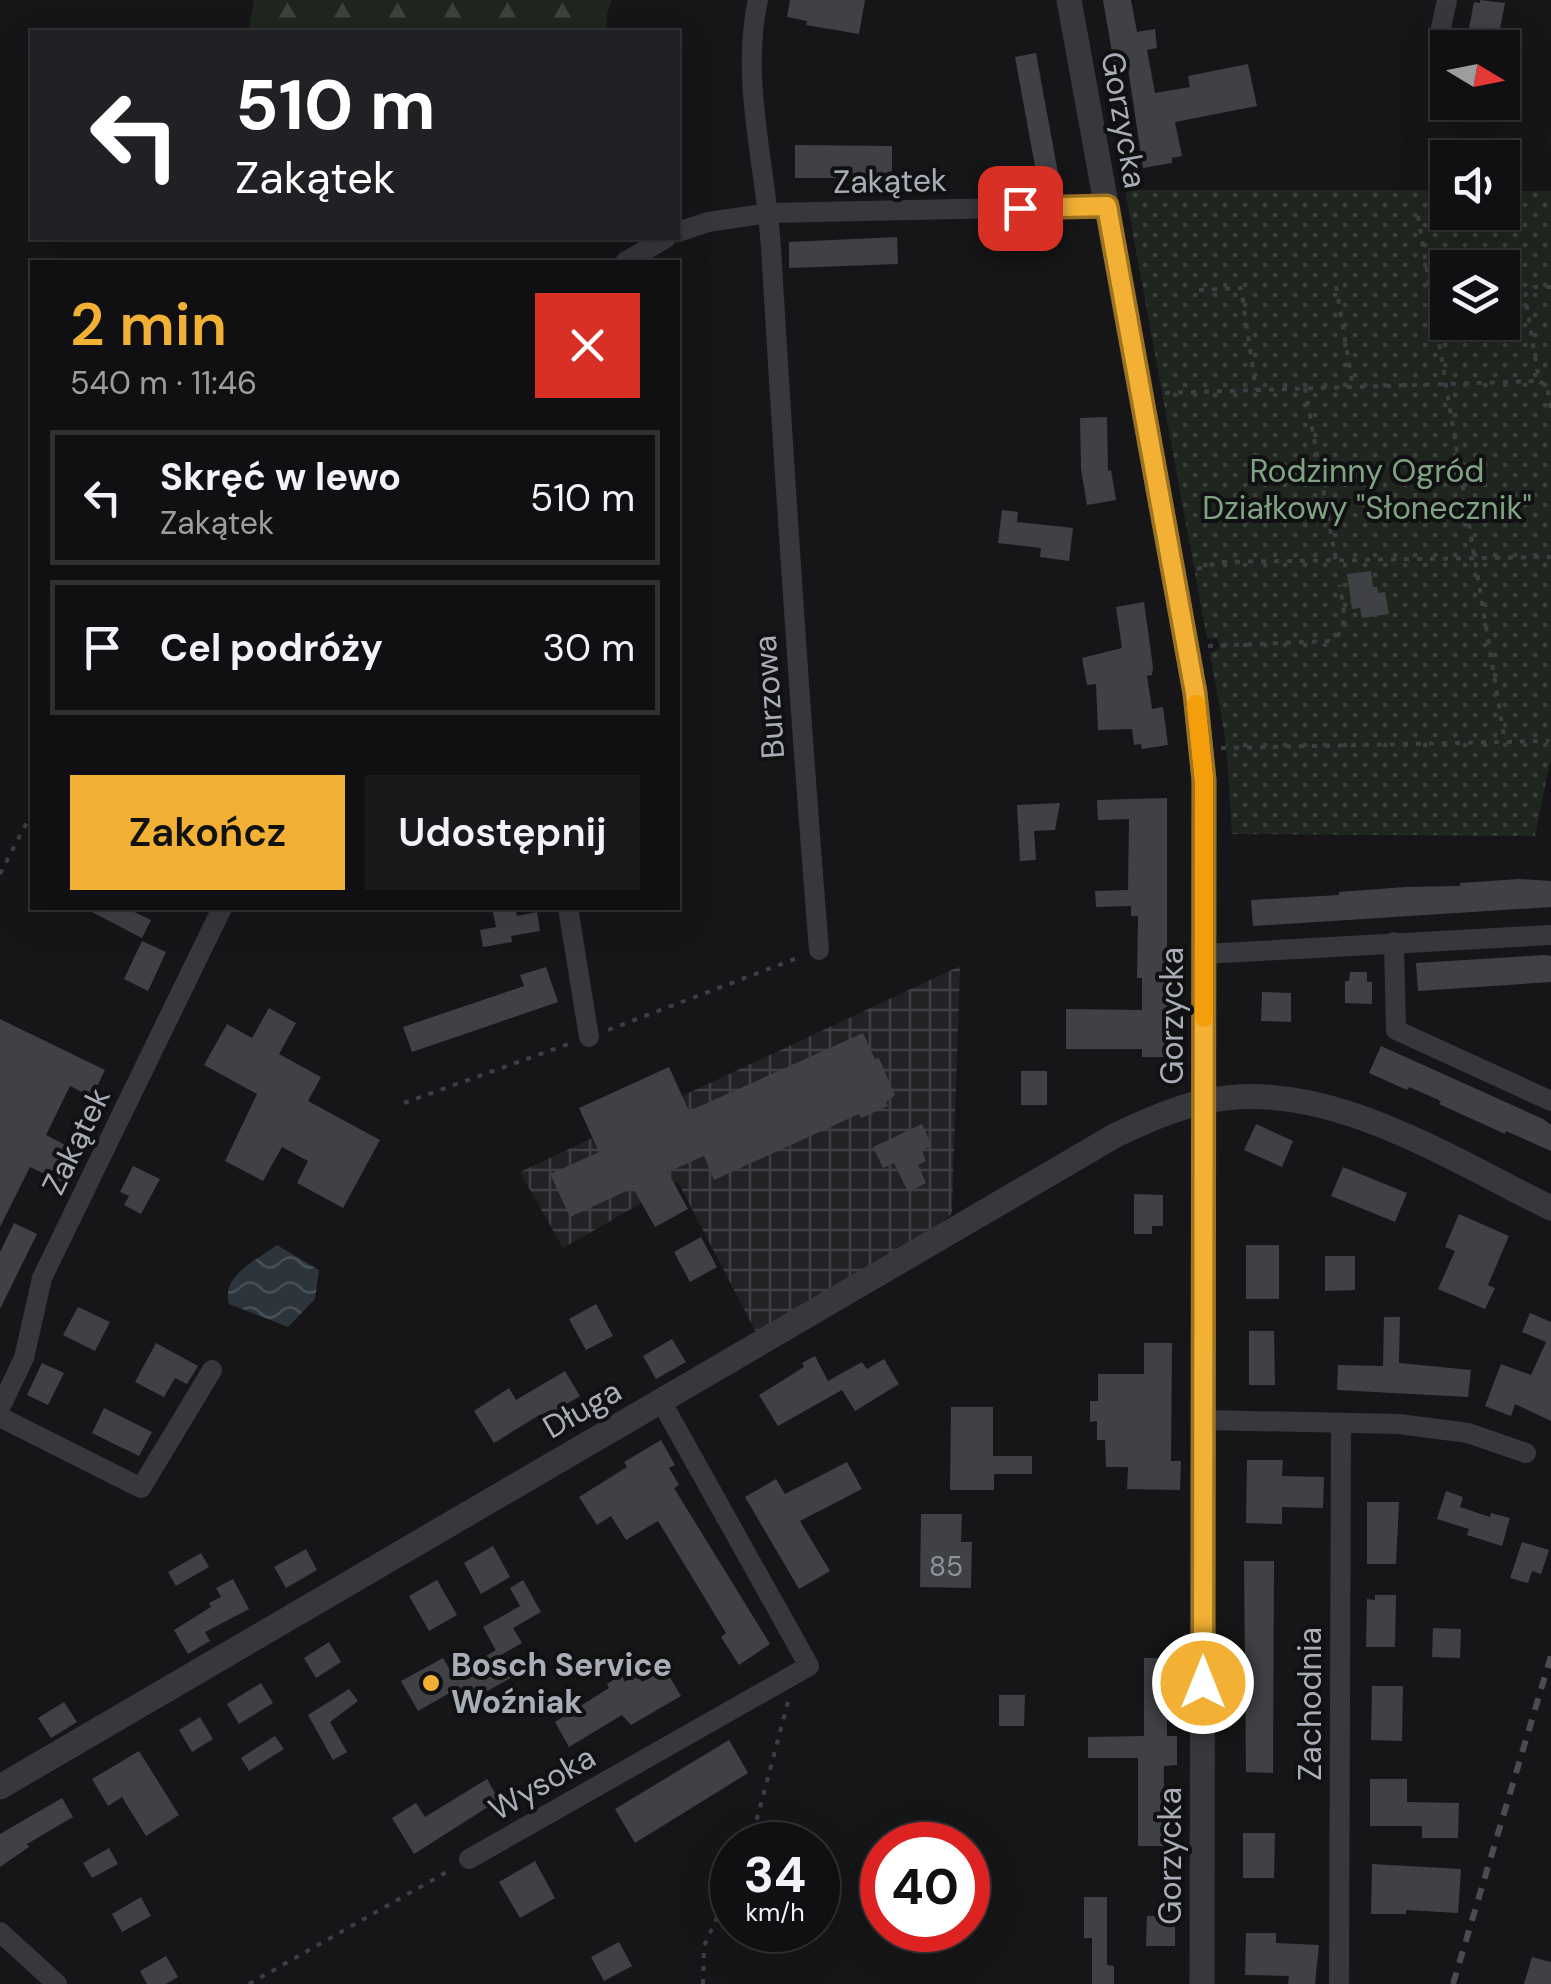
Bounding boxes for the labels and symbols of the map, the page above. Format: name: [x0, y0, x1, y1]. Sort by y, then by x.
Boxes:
north arrow: [1430, 30, 1520, 120]
street label: Gorzycka: [1091, 49, 1157, 191]
street label: Zakątek: [833, 159, 947, 203]
pin: [978, 166, 1063, 251]
park label: Rodzinny Ogród Działkowy "Słonecznik": [1202, 450, 1532, 529]
street label: Burzowa: [744, 634, 794, 760]
street label: Gorzycka: [1151, 947, 1193, 1085]
street label: Zakątek: [32, 1081, 120, 1201]
street label: Długa: [535, 1370, 629, 1448]
house number: 85: [929, 1548, 963, 1585]
street label: Zachodnia: [1289, 1627, 1331, 1781]
position arrow: [1151, 1631, 1255, 1735]
place label: Bosch Service Woźniak: [451, 1644, 672, 1723]
marker: Bosch Service Woźniak: [420, 1672, 442, 1694]
street label: Wysoka: [481, 1736, 603, 1830]
street label: Gorzycka: [1149, 1787, 1191, 1925]
speed limit sign: 40: [860, 1822, 990, 1952]

